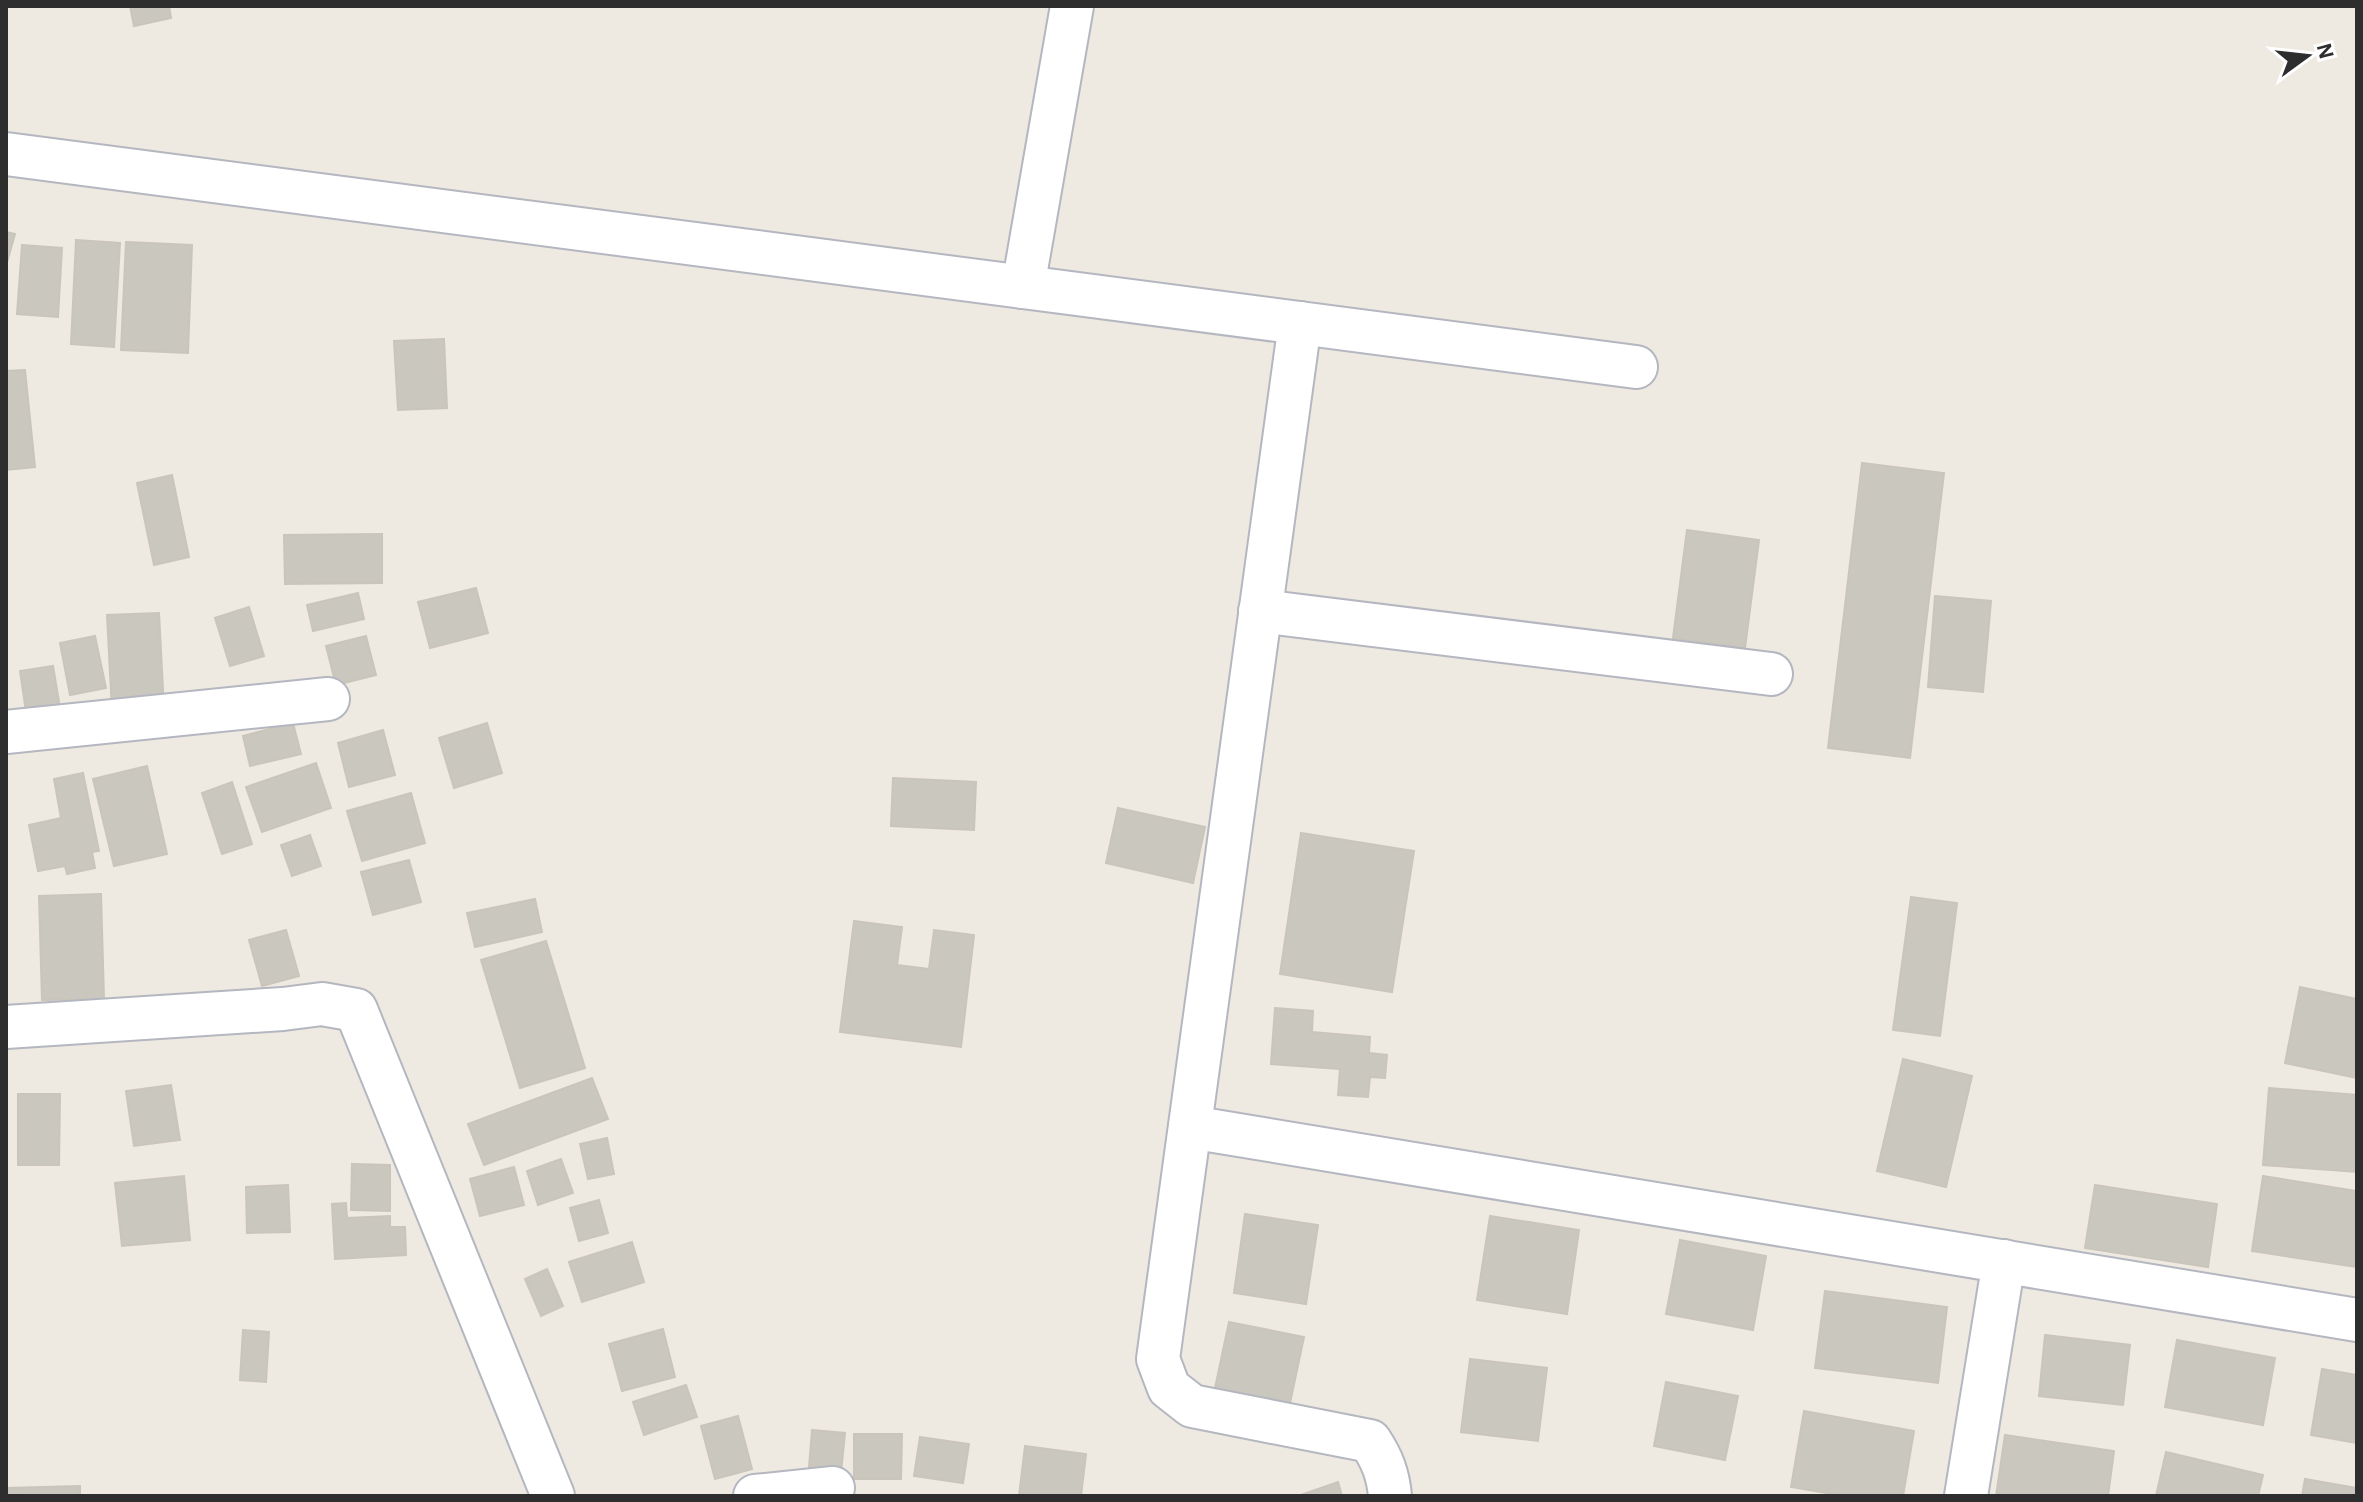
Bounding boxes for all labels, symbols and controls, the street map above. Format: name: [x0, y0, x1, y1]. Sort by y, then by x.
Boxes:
north arrow: [2267, 16, 2347, 96]
text: N: [2313, 41, 2338, 61]

